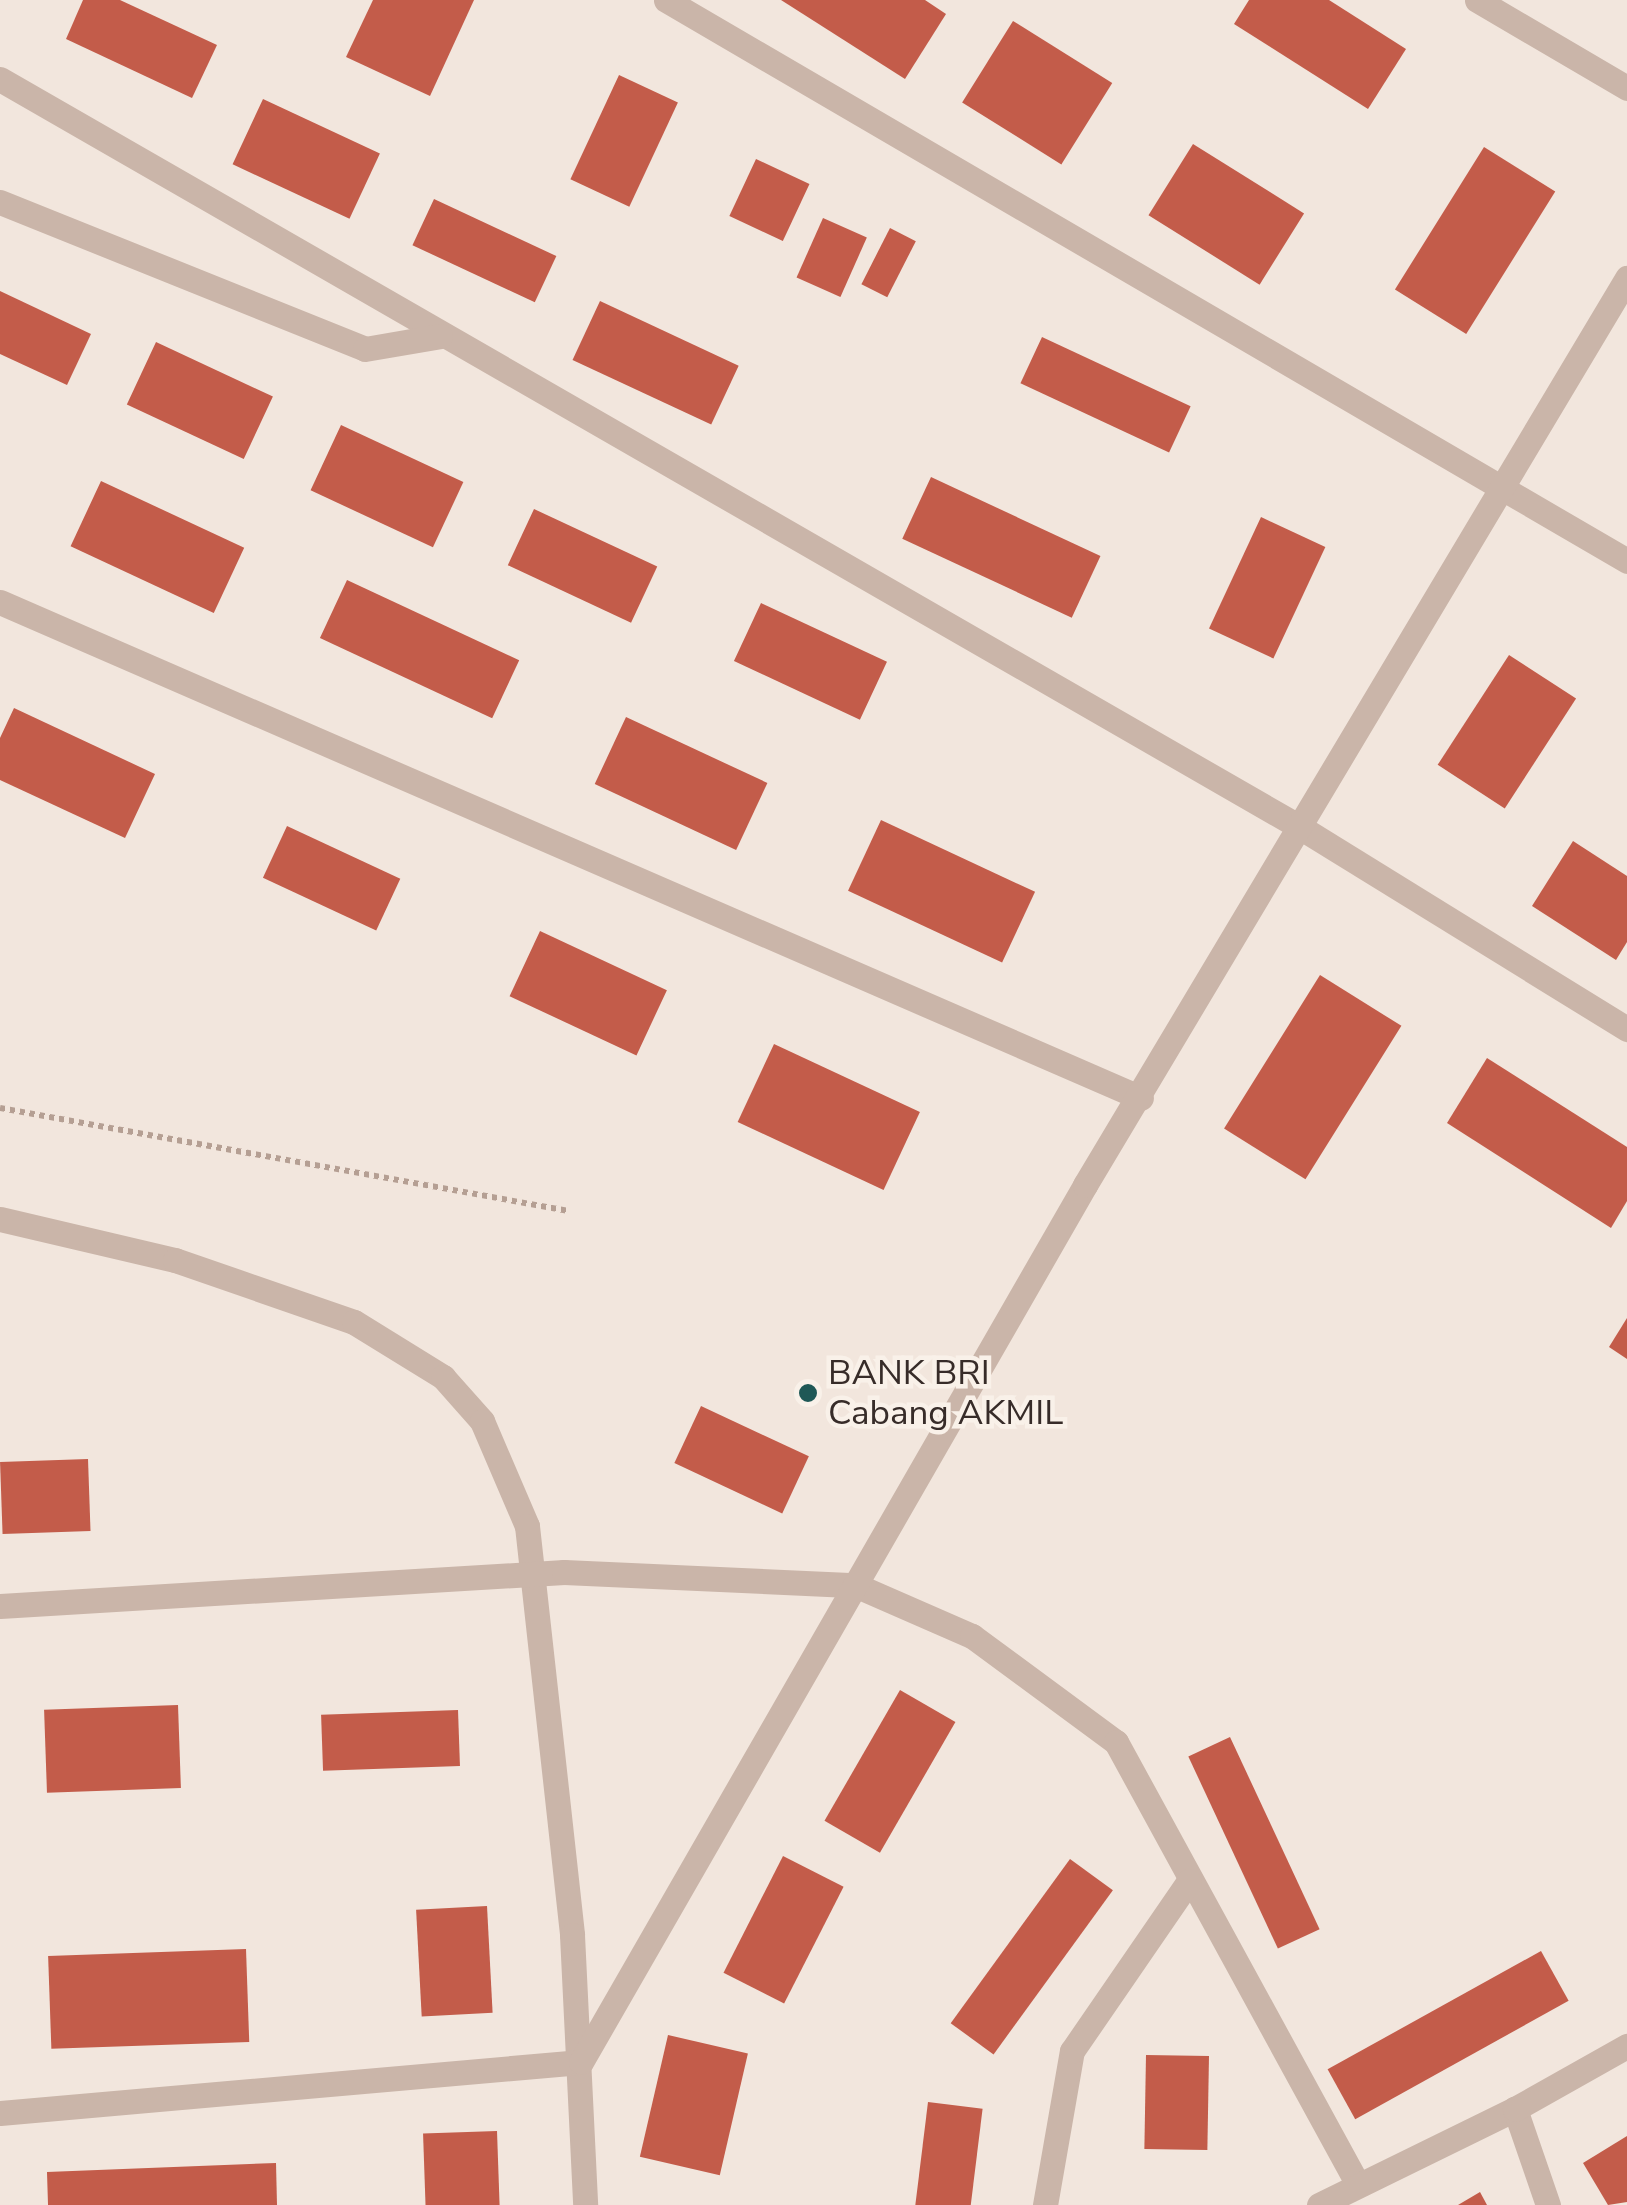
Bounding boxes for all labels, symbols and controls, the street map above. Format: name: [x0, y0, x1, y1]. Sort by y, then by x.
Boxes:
place label: BANK BRI Cabang AKMIL: [828, 1352, 1063, 1434]
marker: BANK BRI Cabang AKMIL: [797, 1382, 819, 1404]

